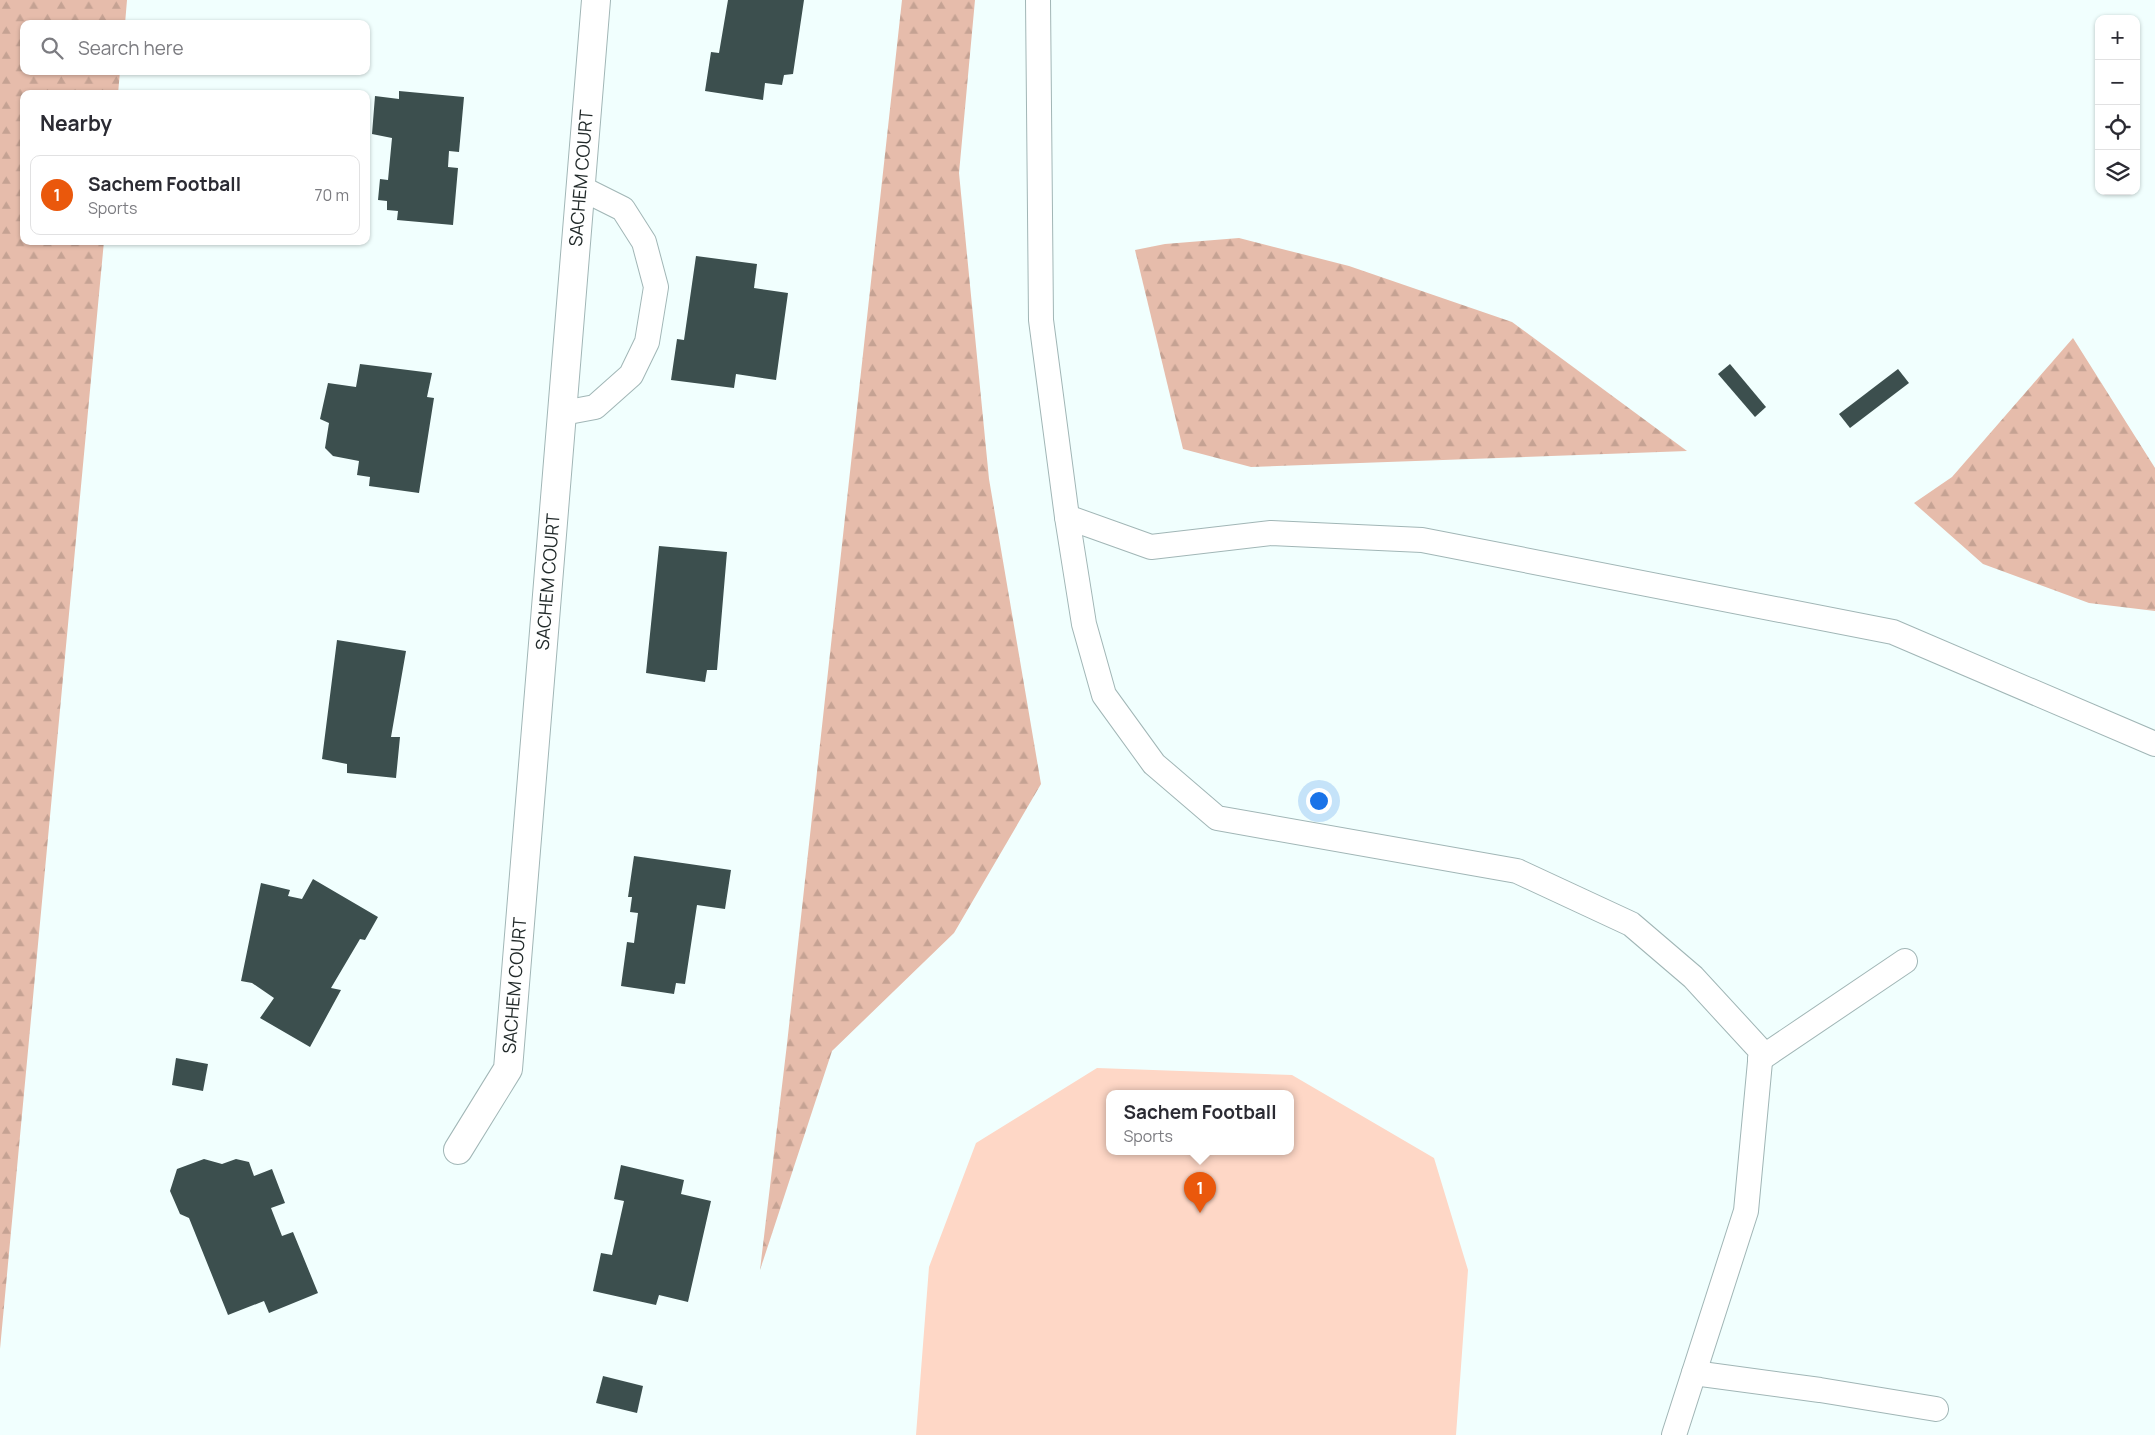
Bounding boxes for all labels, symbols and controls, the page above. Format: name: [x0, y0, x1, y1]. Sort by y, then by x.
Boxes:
map controls: [2095, 15, 2140, 195]
button: +: [2095, 15, 2140, 60]
search box: [20, 20, 370, 75]
icon: search: [38, 34, 66, 62]
text: Search here: [78, 35, 184, 61]
button: −: [2095, 60, 2140, 105]
button: locate: [2095, 105, 2140, 150]
text: Nearby: [40, 109, 112, 137]
street label: SACHEM COURT: [563, 109, 598, 247]
button: layers: [2095, 150, 2140, 195]
text: Sachem Football: [88, 171, 241, 197]
text: 1: [53, 184, 61, 206]
text: 70 m: [314, 184, 349, 206]
text: Sports: [88, 197, 137, 219]
street label: SACHEM COURT: [530, 512, 565, 651]
your location: [1306, 788, 1332, 814]
street label: SACHEM COURT: [496, 916, 531, 1055]
popup: [1106, 1090, 1294, 1155]
text: Sachem Football: [1124, 1099, 1276, 1125]
text: Sports: [1124, 1125, 1173, 1147]
pin: 1: [1184, 1172, 1216, 1213]

